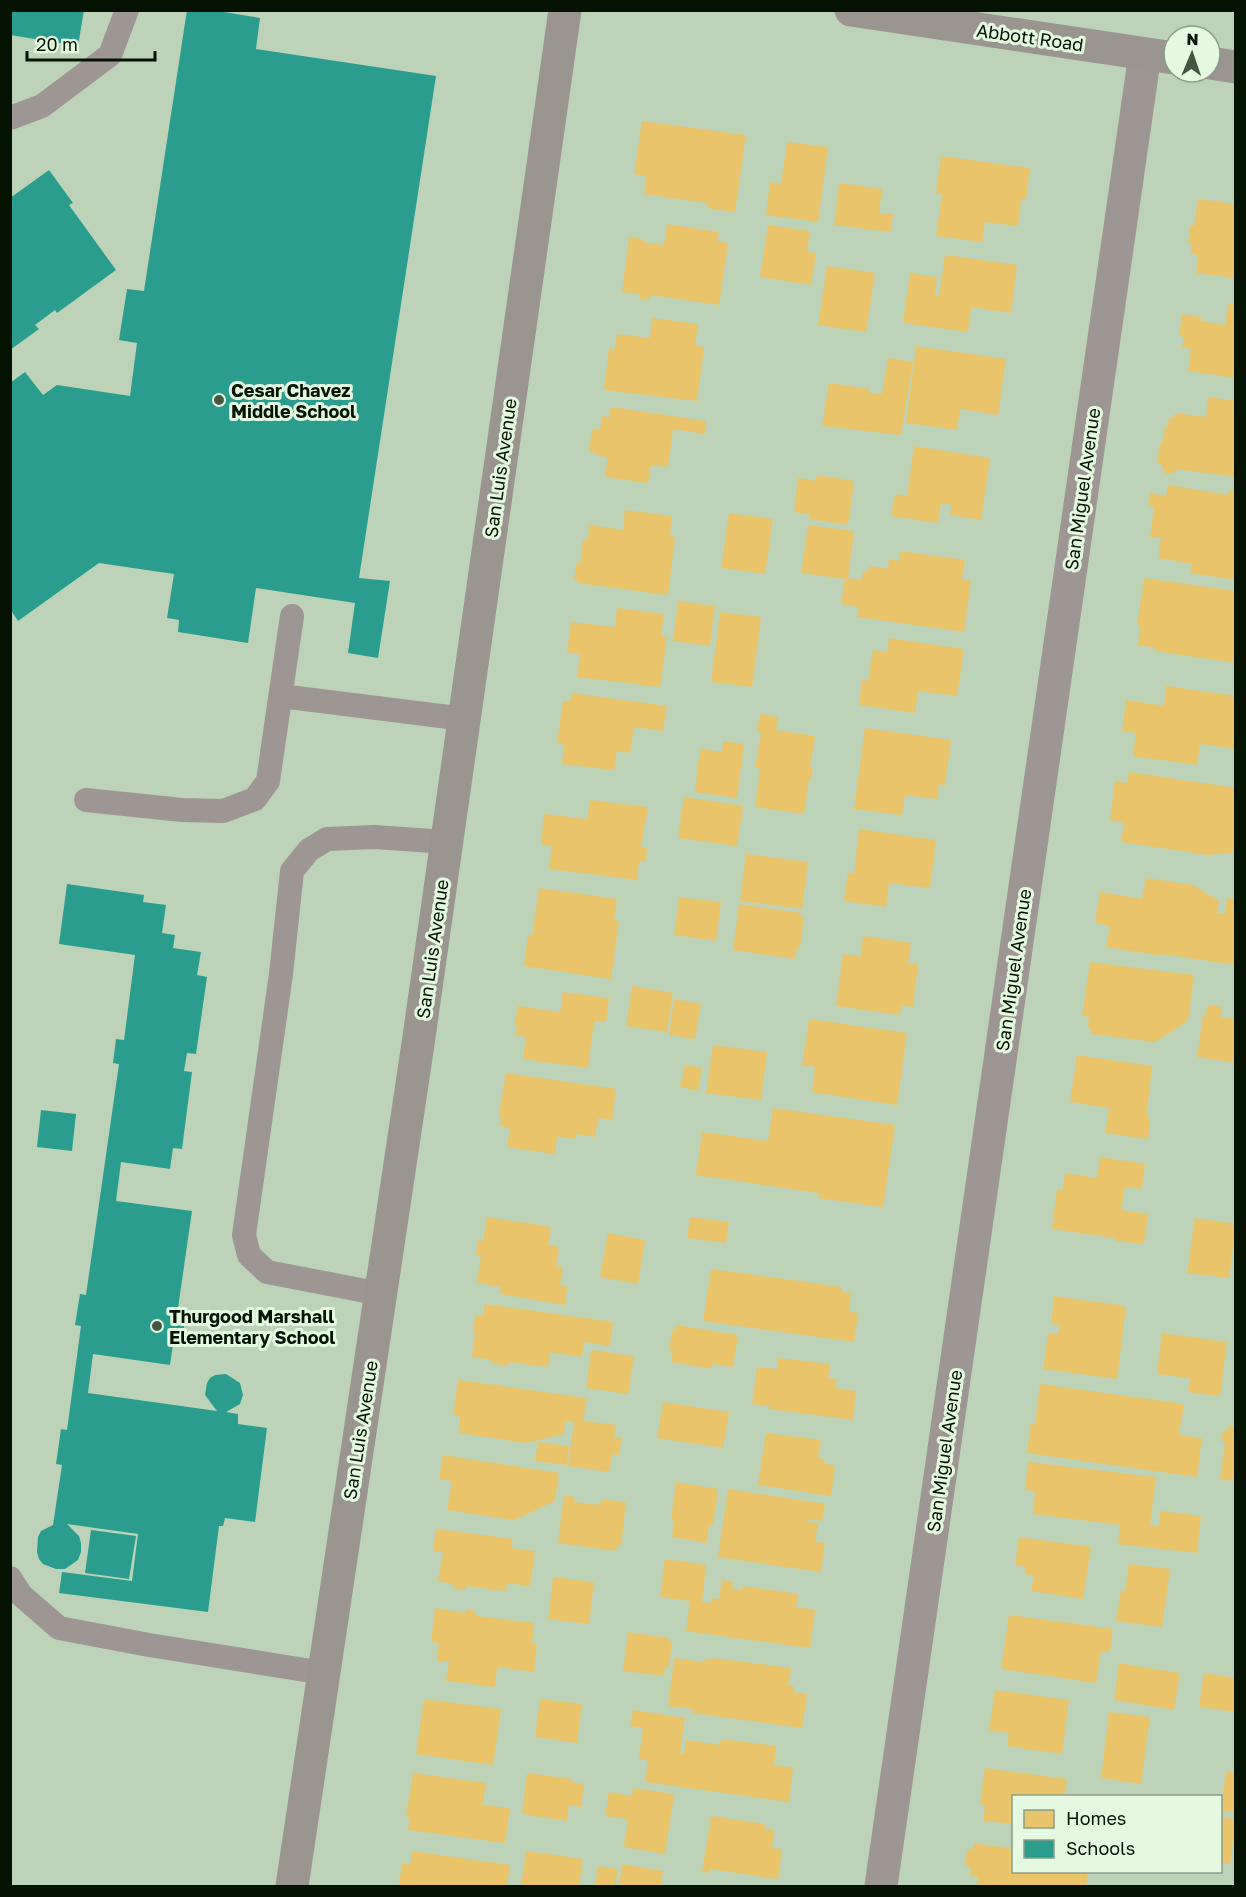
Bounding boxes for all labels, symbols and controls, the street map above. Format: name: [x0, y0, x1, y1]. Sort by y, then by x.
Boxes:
street label: Abbott Road: [975, 19, 1085, 55]
scale bar: [27, 24, 154, 62]
north arrow: [1162, 24, 1222, 84]
text: N: [1186, 29, 1199, 49]
text: 20 m: [36, 33, 78, 55]
place label: Cesar Chavez Middle School: [231, 379, 356, 422]
marker: Cesar Chavez Middle School: [212, 393, 226, 407]
street label: San Luis Avenue: [479, 397, 521, 539]
street label: San Miguel Avenue: [1060, 406, 1104, 572]
street label: San Luis Avenue: [411, 878, 453, 1020]
street label: San Miguel Avenue: [991, 887, 1035, 1053]
place label: Thurgood Marshall Elementary School: [169, 1305, 335, 1348]
marker: Thurgood Marshall Elementary School: [150, 1319, 164, 1333]
street label: San Luis Avenue: [338, 1359, 382, 1501]
street label: San Miguel Avenue: [922, 1368, 966, 1534]
legend: [1012, 1795, 1222, 1873]
text: Homes: [1066, 1807, 1126, 1829]
text: Schools: [1066, 1837, 1135, 1859]

